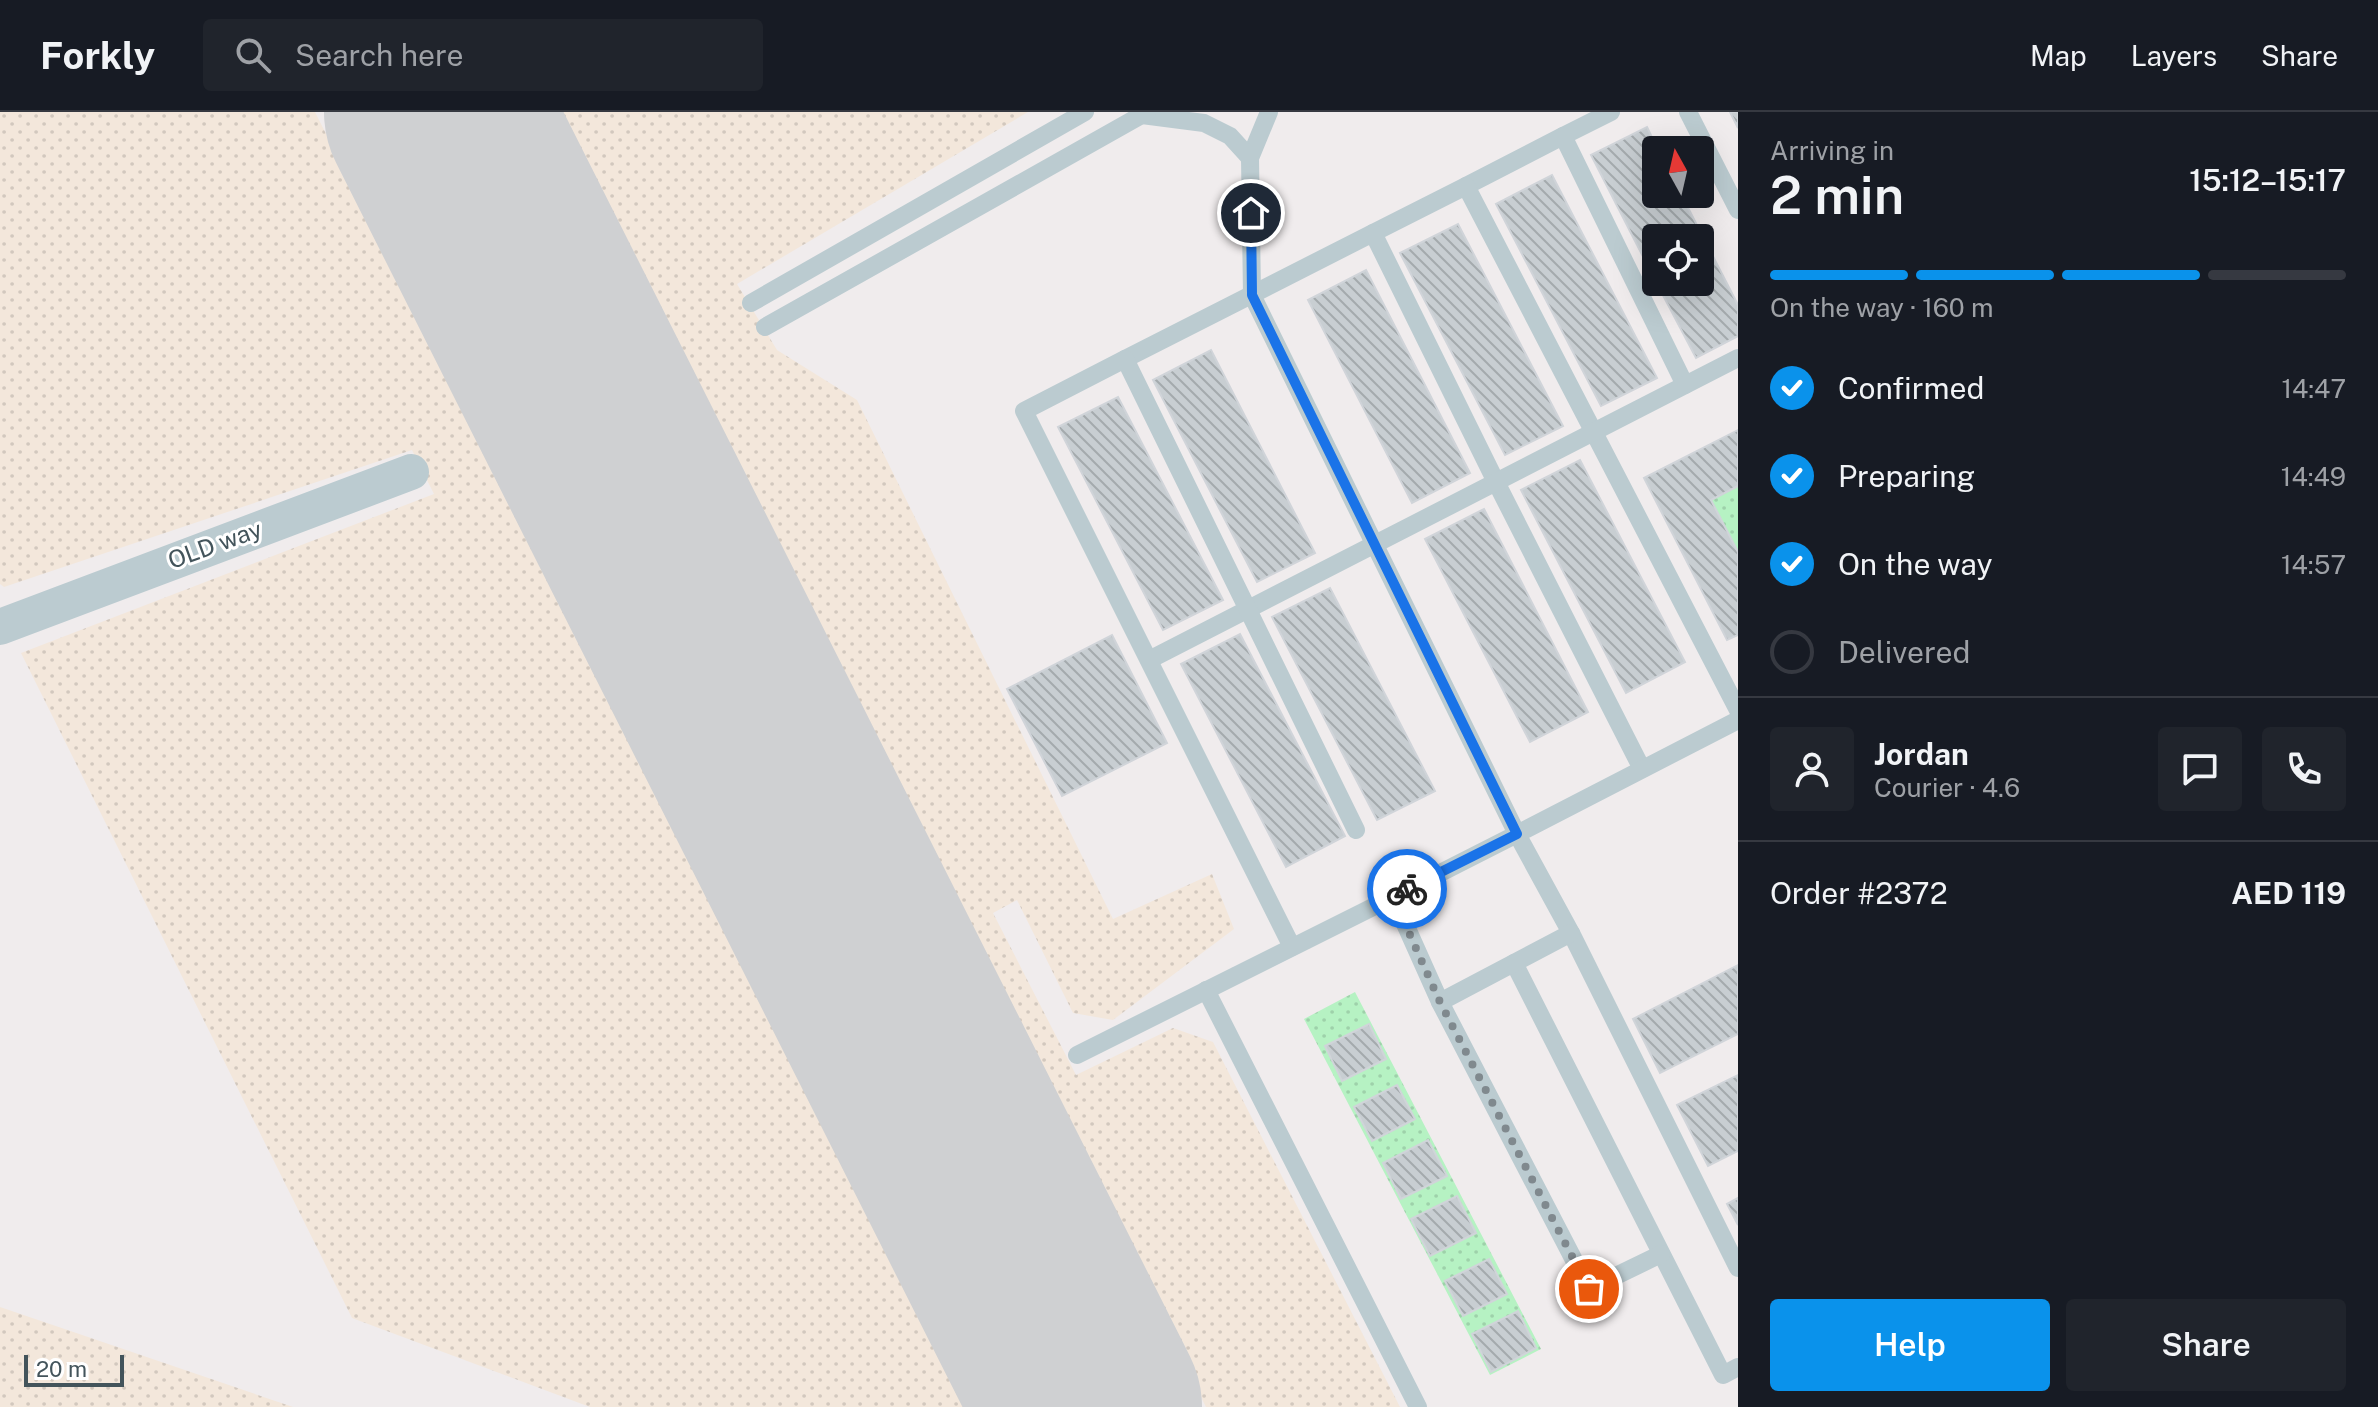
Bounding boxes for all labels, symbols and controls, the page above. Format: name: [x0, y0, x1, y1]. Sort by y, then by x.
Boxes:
search box: [203, 19, 763, 91]
text: Forkly: [40, 33, 155, 78]
icon: search: [231, 33, 275, 77]
text: Search here: [295, 37, 463, 73]
text: Map: [2030, 39, 2087, 72]
text: Layers: [2131, 39, 2217, 72]
text: Share: [2261, 39, 2338, 72]
text: Arriving in: [1770, 135, 1894, 166]
north arrow: [1642, 136, 1714, 208]
map controls: [1642, 136, 1714, 296]
text: 15:12–15:17: [2189, 162, 2346, 198]
text: 2 min: [1770, 165, 1904, 226]
pin: [1217, 179, 1285, 247]
icon: home: [1229, 191, 1273, 235]
button: locate: [1642, 224, 1714, 296]
text: On the way · 160 m: [1770, 292, 1994, 323]
icon: check: [1770, 366, 1814, 410]
text: Confirmed: [1838, 370, 1984, 406]
text: 14:47: [2281, 373, 2346, 404]
icon: check: [1770, 454, 1814, 498]
text: Preparing: [1838, 458, 1975, 494]
text: 14:49: [2281, 461, 2346, 492]
street label: OLD way: [164, 514, 266, 574]
icon: check: [1770, 542, 1814, 586]
text: On the way: [1838, 546, 1992, 582]
text: 14:57: [2281, 549, 2346, 580]
text: Delivered: [1838, 634, 1970, 670]
button: person: [1770, 727, 1854, 811]
button: chat: [2158, 727, 2242, 811]
button: phone: [2262, 727, 2346, 811]
text: Jordan: [1874, 736, 1969, 772]
text: Courier · 4.6: [1874, 772, 2020, 803]
courier: [1367, 849, 1447, 929]
icon: bike: [1385, 867, 1429, 911]
text: Order #2372: [1770, 875, 1948, 911]
text: AED 119: [2231, 875, 2346, 911]
pin: [1555, 1255, 1623, 1323]
icon: bag: [1567, 1267, 1611, 1311]
button: Help: [1770, 1299, 2050, 1391]
button: Share: [2066, 1299, 2346, 1391]
scale bar: [24, 1351, 124, 1387]
text: 20 m: [36, 1356, 87, 1382]

